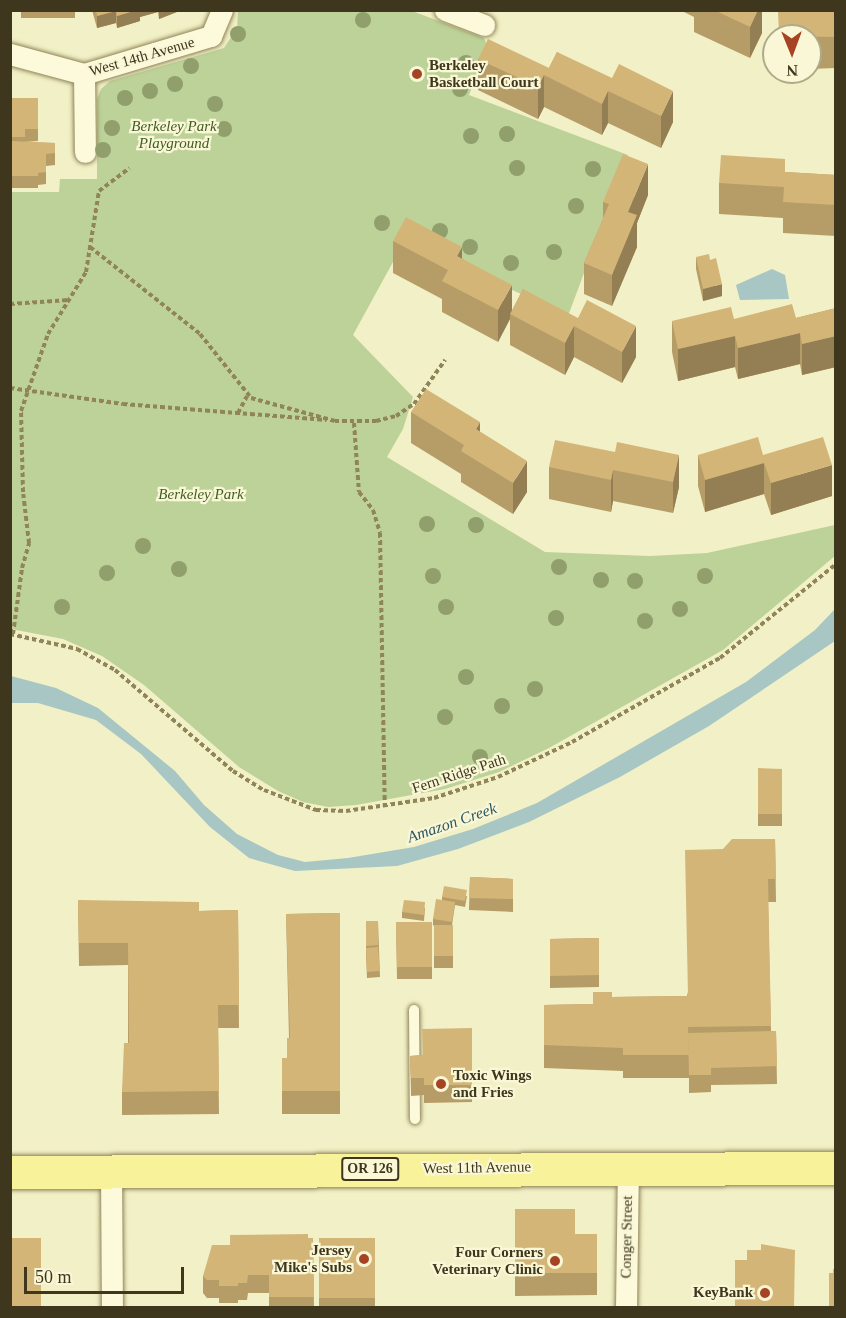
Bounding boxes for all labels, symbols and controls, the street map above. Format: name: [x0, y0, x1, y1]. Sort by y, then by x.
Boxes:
north arrow: [762, 24, 822, 84]
street label: West 14th Avenue: [87, 33, 197, 81]
place label: Berkeley Basketball Court: [429, 56, 539, 91]
text: N: [786, 62, 798, 79]
marker: Berkeley Basketball Court: [410, 67, 424, 81]
park label: Berkeley Park Playground: [131, 117, 217, 152]
park label: Berkeley Park: [158, 486, 244, 504]
street label: Fern Ridge Path: [410, 750, 508, 798]
water label: Amazon Creek: [405, 799, 499, 847]
place label: Toxic Wings and Fries: [453, 1066, 532, 1101]
marker: Toxic Wings and Fries: [434, 1077, 448, 1091]
road number: OR 126: [340, 1158, 400, 1180]
street label: West 11th Avenue: [422, 1158, 532, 1178]
street label: Conger Street: [617, 1195, 637, 1279]
place label: Jersey Mike's Subs: [274, 1241, 352, 1276]
place label: Four Corners Veterinary Clinic: [432, 1243, 543, 1278]
marker: Jersey Mike's Subs: [357, 1252, 371, 1266]
marker: Four Corners Veterinary Clinic: [548, 1254, 562, 1268]
scale bar: [27, 1255, 188, 1293]
text: 50 m: [35, 1267, 72, 1287]
place label: KeyBank: [693, 1284, 753, 1302]
marker: KeyBank: [758, 1286, 772, 1300]

